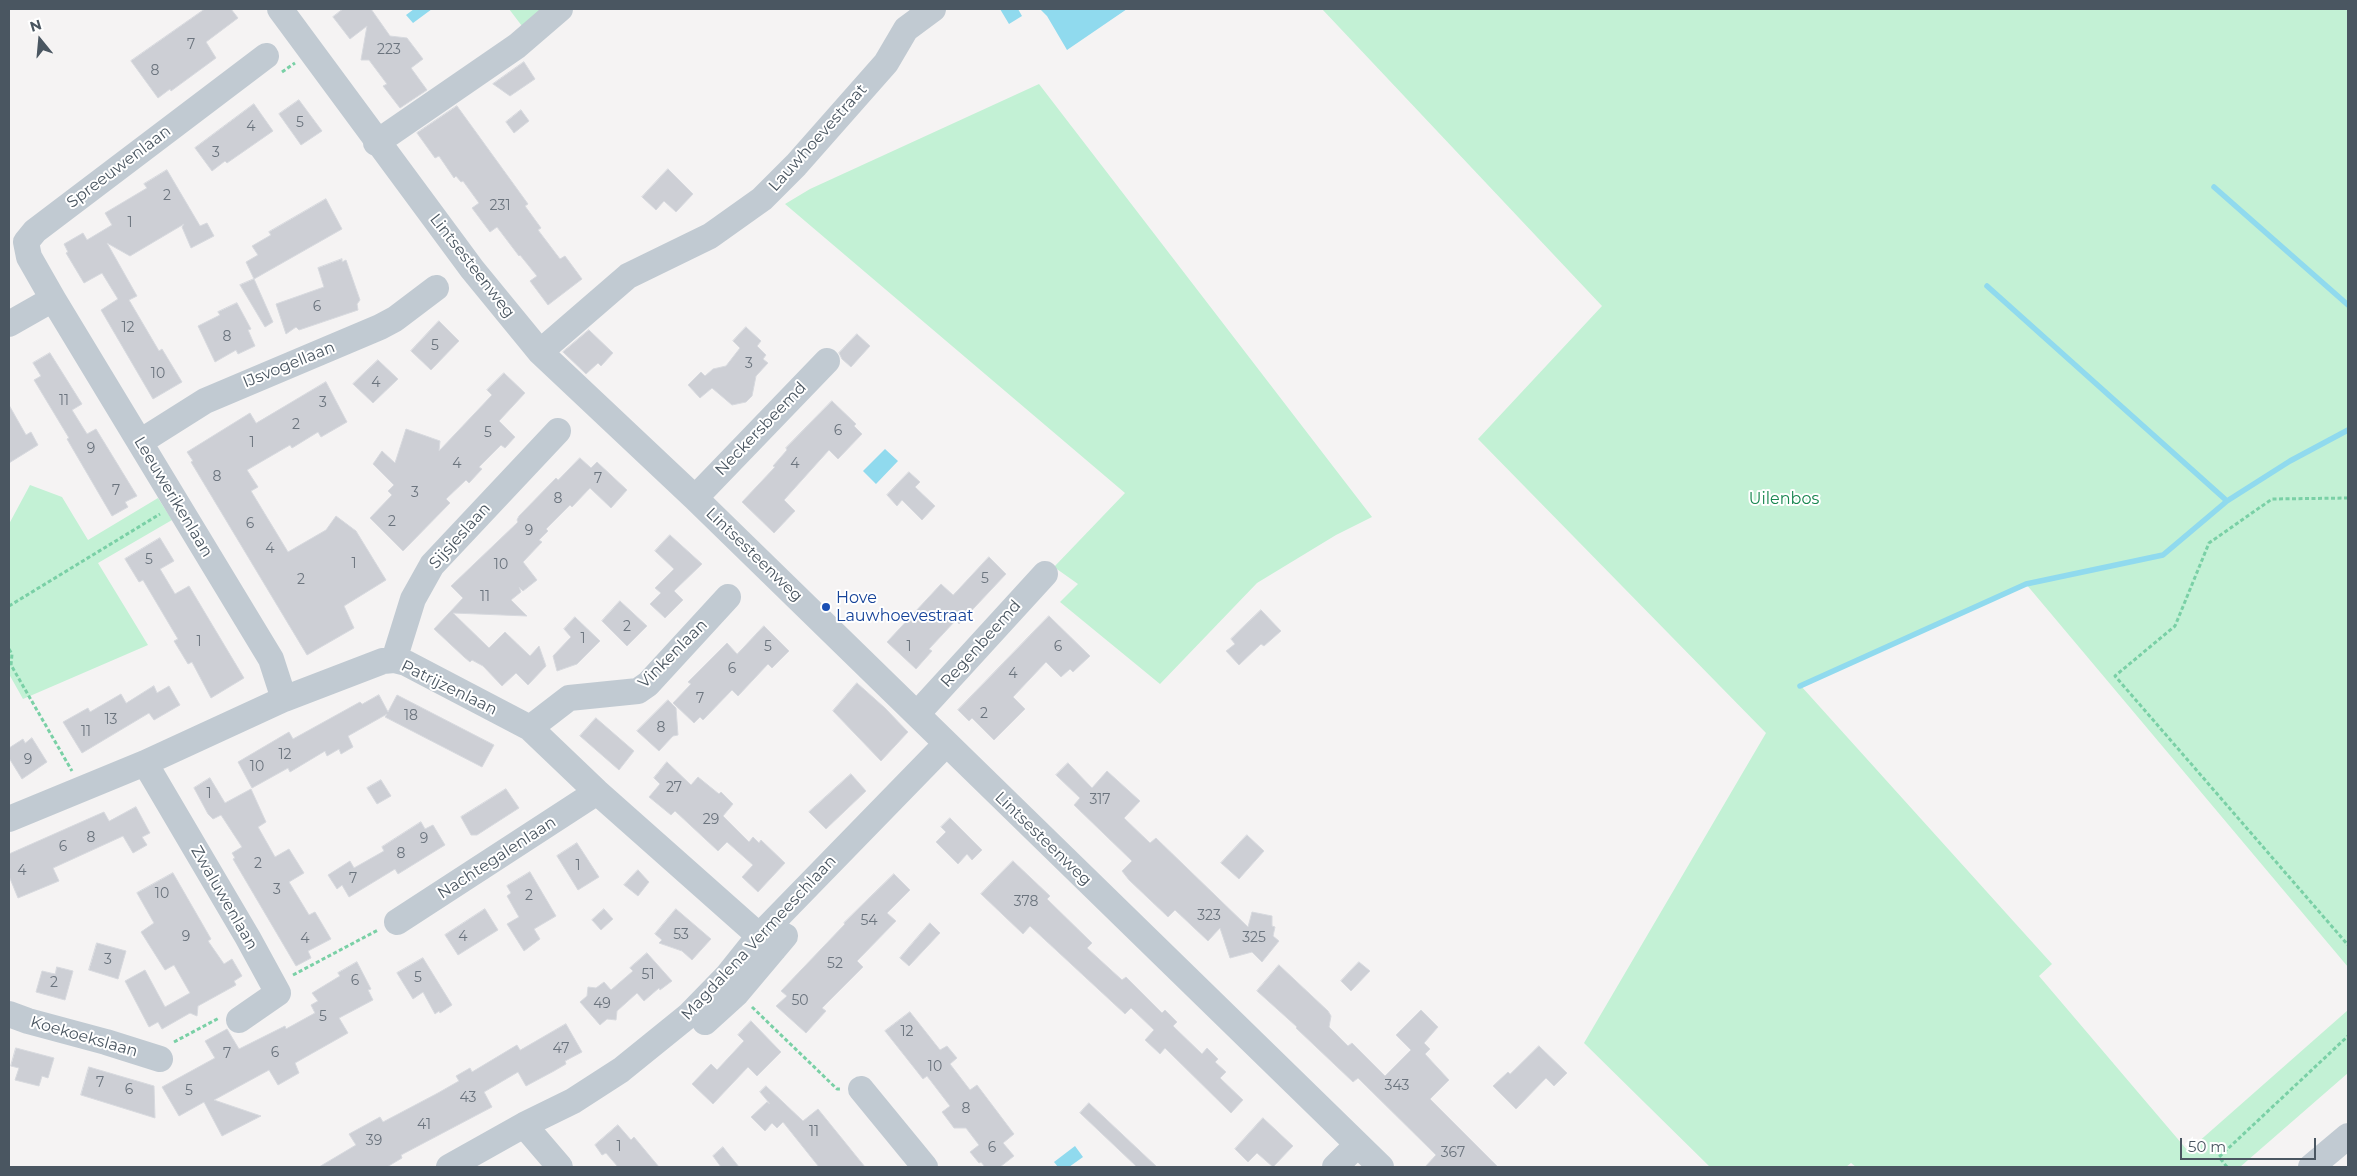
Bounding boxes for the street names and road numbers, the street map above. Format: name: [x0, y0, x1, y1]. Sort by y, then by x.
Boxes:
street label: Lauwhoevestraat: [765, 80, 871, 196]
street label: Spreeuwenlaan: [63, 122, 175, 212]
street label: Lintsesteenweg: [425, 210, 519, 322]
street label: IJsvogellaan: [240, 338, 338, 392]
street label: Neckersbeemd: [711, 378, 811, 480]
street label: Leeuwerikenlaan: [129, 433, 217, 561]
street label: Sijsjeslaan: [425, 499, 495, 573]
street label: Lintsesteenweg: [702, 504, 806, 606]
street label: Regenbeemd: [937, 596, 1025, 692]
street label: Vinkenlaan: [634, 615, 712, 693]
street label: Patrijzenlaan: [398, 656, 500, 720]
street label: Lintsesteenweg: [991, 788, 1095, 890]
street label: Nachtegalenlaan: [434, 813, 560, 903]
street label: Zwaluwenlaan: [187, 843, 261, 953]
street label: Magdalena Vermeeschlaan: [677, 852, 841, 1024]
street label: Koekoekslaan: [28, 1013, 140, 1061]

